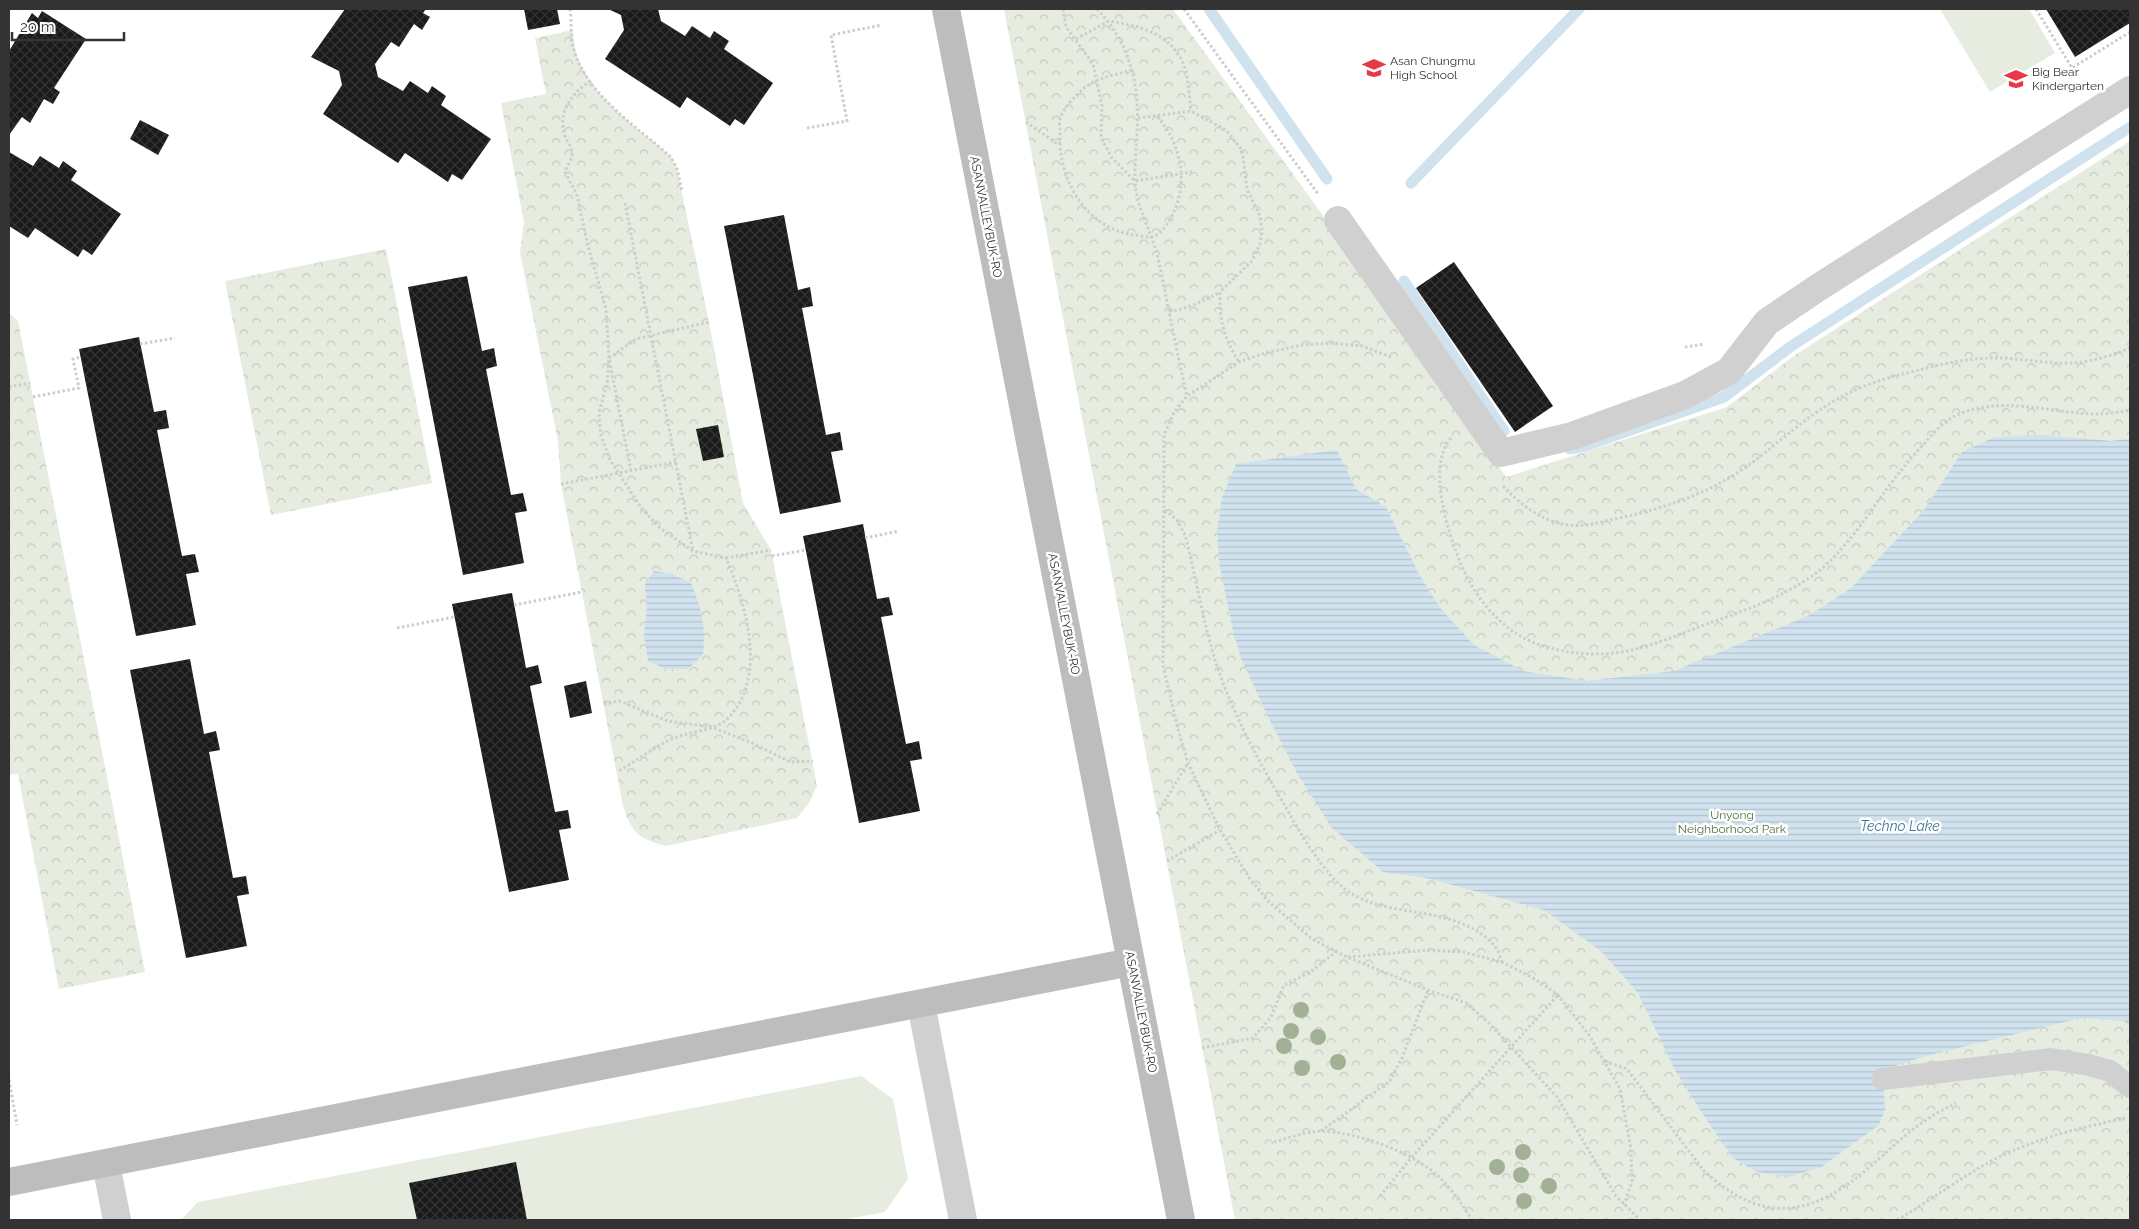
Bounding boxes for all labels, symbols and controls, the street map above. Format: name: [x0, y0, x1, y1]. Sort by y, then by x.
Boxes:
scale bar: [12, 10, 125, 42]
text: 20 m: [20, 18, 55, 36]
place label: Asan Chungmu High School: [1390, 54, 1475, 82]
school or university icon: Asan Chungmu High School: [1361, 55, 1387, 81]
place label: Big Bear Kindergarten: [2032, 65, 2104, 93]
school or university icon: Big Bear Kindergarten: [2003, 66, 2029, 92]
street label: ASANVALLEYBUK-RO: [967, 155, 1005, 279]
street label: ASANVALLEYBUK-RO: [1045, 552, 1083, 676]
park label: Unyong Neighborhood Park: [1678, 808, 1787, 836]
water label: Techno Lake: [1860, 818, 1940, 834]
street label: ASANVALLEYBUK-RO: [1122, 950, 1160, 1074]

